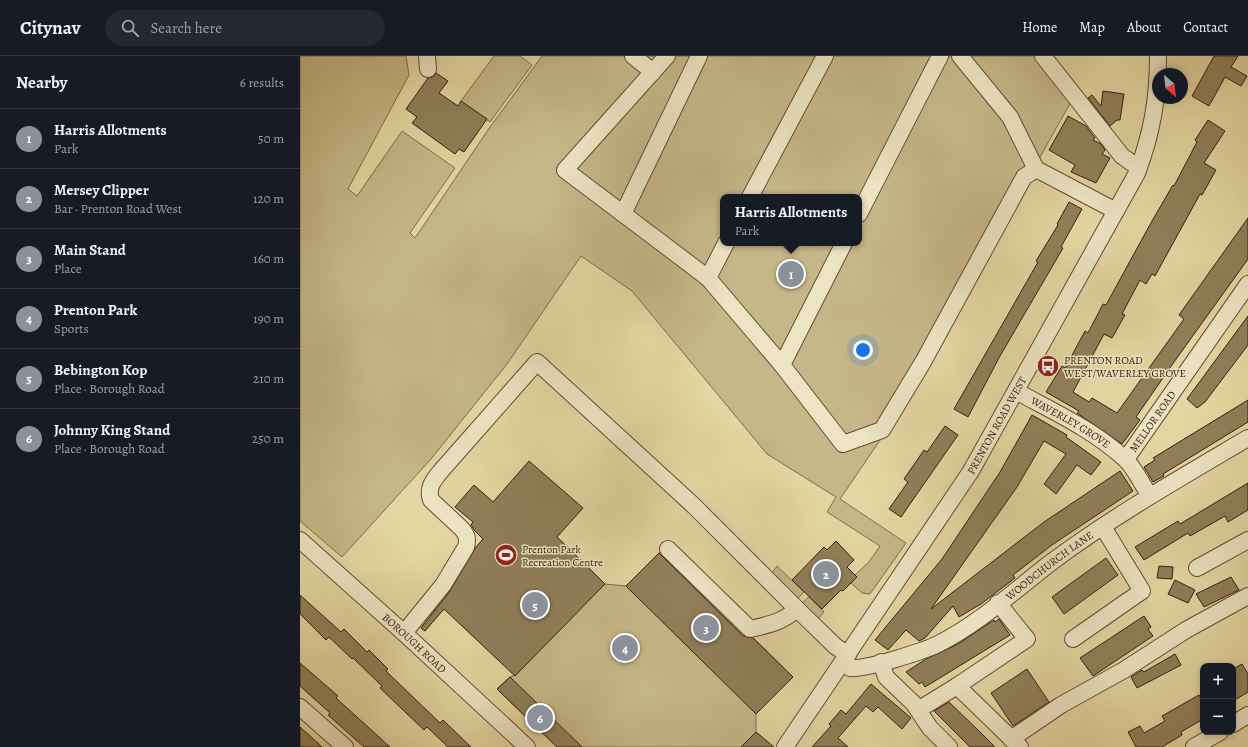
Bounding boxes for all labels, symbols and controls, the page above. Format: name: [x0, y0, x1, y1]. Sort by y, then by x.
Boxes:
search box: [105, 10, 385, 46]
text: Citynav: [20, 15, 81, 41]
icon: search: [119, 17, 141, 39]
text: Search here: [151, 18, 222, 38]
text: Home: [1022, 18, 1057, 37]
text: Map: [1079, 18, 1105, 37]
text: About: [1127, 18, 1161, 37]
text: Contact: [1183, 18, 1228, 37]
north arrow: [1152, 68, 1188, 104]
text: Nearby: [16, 71, 67, 94]
text: 6 results: [240, 74, 284, 91]
text: Harris Allotments: [54, 120, 167, 140]
text: 1: [27, 130, 31, 147]
text: 50 m: [258, 130, 284, 147]
text: Park: [54, 140, 78, 157]
text: Mersey Clipper: [54, 180, 149, 200]
text: 2: [26, 190, 32, 207]
text: 120 m: [253, 190, 284, 207]
popup: [720, 194, 862, 246]
text: Bar · Prenton Road West: [54, 200, 182, 217]
text: Harris Allotments: [735, 202, 847, 222]
text: Park: [735, 222, 759, 239]
text: Main Stand: [54, 240, 126, 260]
text: 3: [26, 250, 32, 267]
text: 160 m: [253, 250, 284, 267]
pin: 1: [778, 259, 804, 289]
text: Place: [54, 260, 82, 277]
text: Prenton Park: [54, 300, 137, 320]
text: 4: [26, 310, 32, 327]
text: 190 m: [253, 310, 284, 327]
text: Sports: [54, 320, 89, 337]
your location: [853, 340, 873, 360]
bus stop icon: PRENTON ROAD WEST/WAVERLEY GROVE: [1035, 353, 1061, 379]
place label: PRENTON ROAD WEST/WAVERLEY GROVE: [1063, 353, 1186, 381]
text: Bebington Kop: [54, 360, 147, 380]
text: 5: [26, 370, 32, 387]
text: 210 m: [253, 370, 284, 387]
street label: PRENTON ROAD WEST: [964, 374, 1030, 477]
text: Place · Borough Road: [54, 380, 165, 397]
street label: MELLOR ROAD: [1126, 388, 1180, 455]
street label: WAVERLEY GROVE: [1027, 393, 1113, 452]
text: Johnny King Stand: [54, 420, 170, 440]
text: 6: [26, 430, 32, 447]
text: 250 m: [252, 430, 284, 447]
text: Place · Borough Road: [54, 440, 165, 457]
street label: WOODCHURCH LANE: [1002, 528, 1096, 604]
sports icon: Prenton Park Recreation Centre: [493, 542, 519, 568]
place label: Prenton Park Recreation Centre: [522, 542, 603, 570]
pin: 2: [813, 559, 839, 589]
pin: 5: [522, 590, 548, 620]
street label: BOROUGH ROAD: [379, 610, 450, 677]
pin: 3: [693, 613, 719, 643]
pin: 4: [612, 633, 638, 663]
map controls: [1200, 663, 1236, 735]
button: +: [1200, 663, 1236, 699]
button: −: [1200, 699, 1236, 735]
pin: 6: [527, 703, 553, 733]

